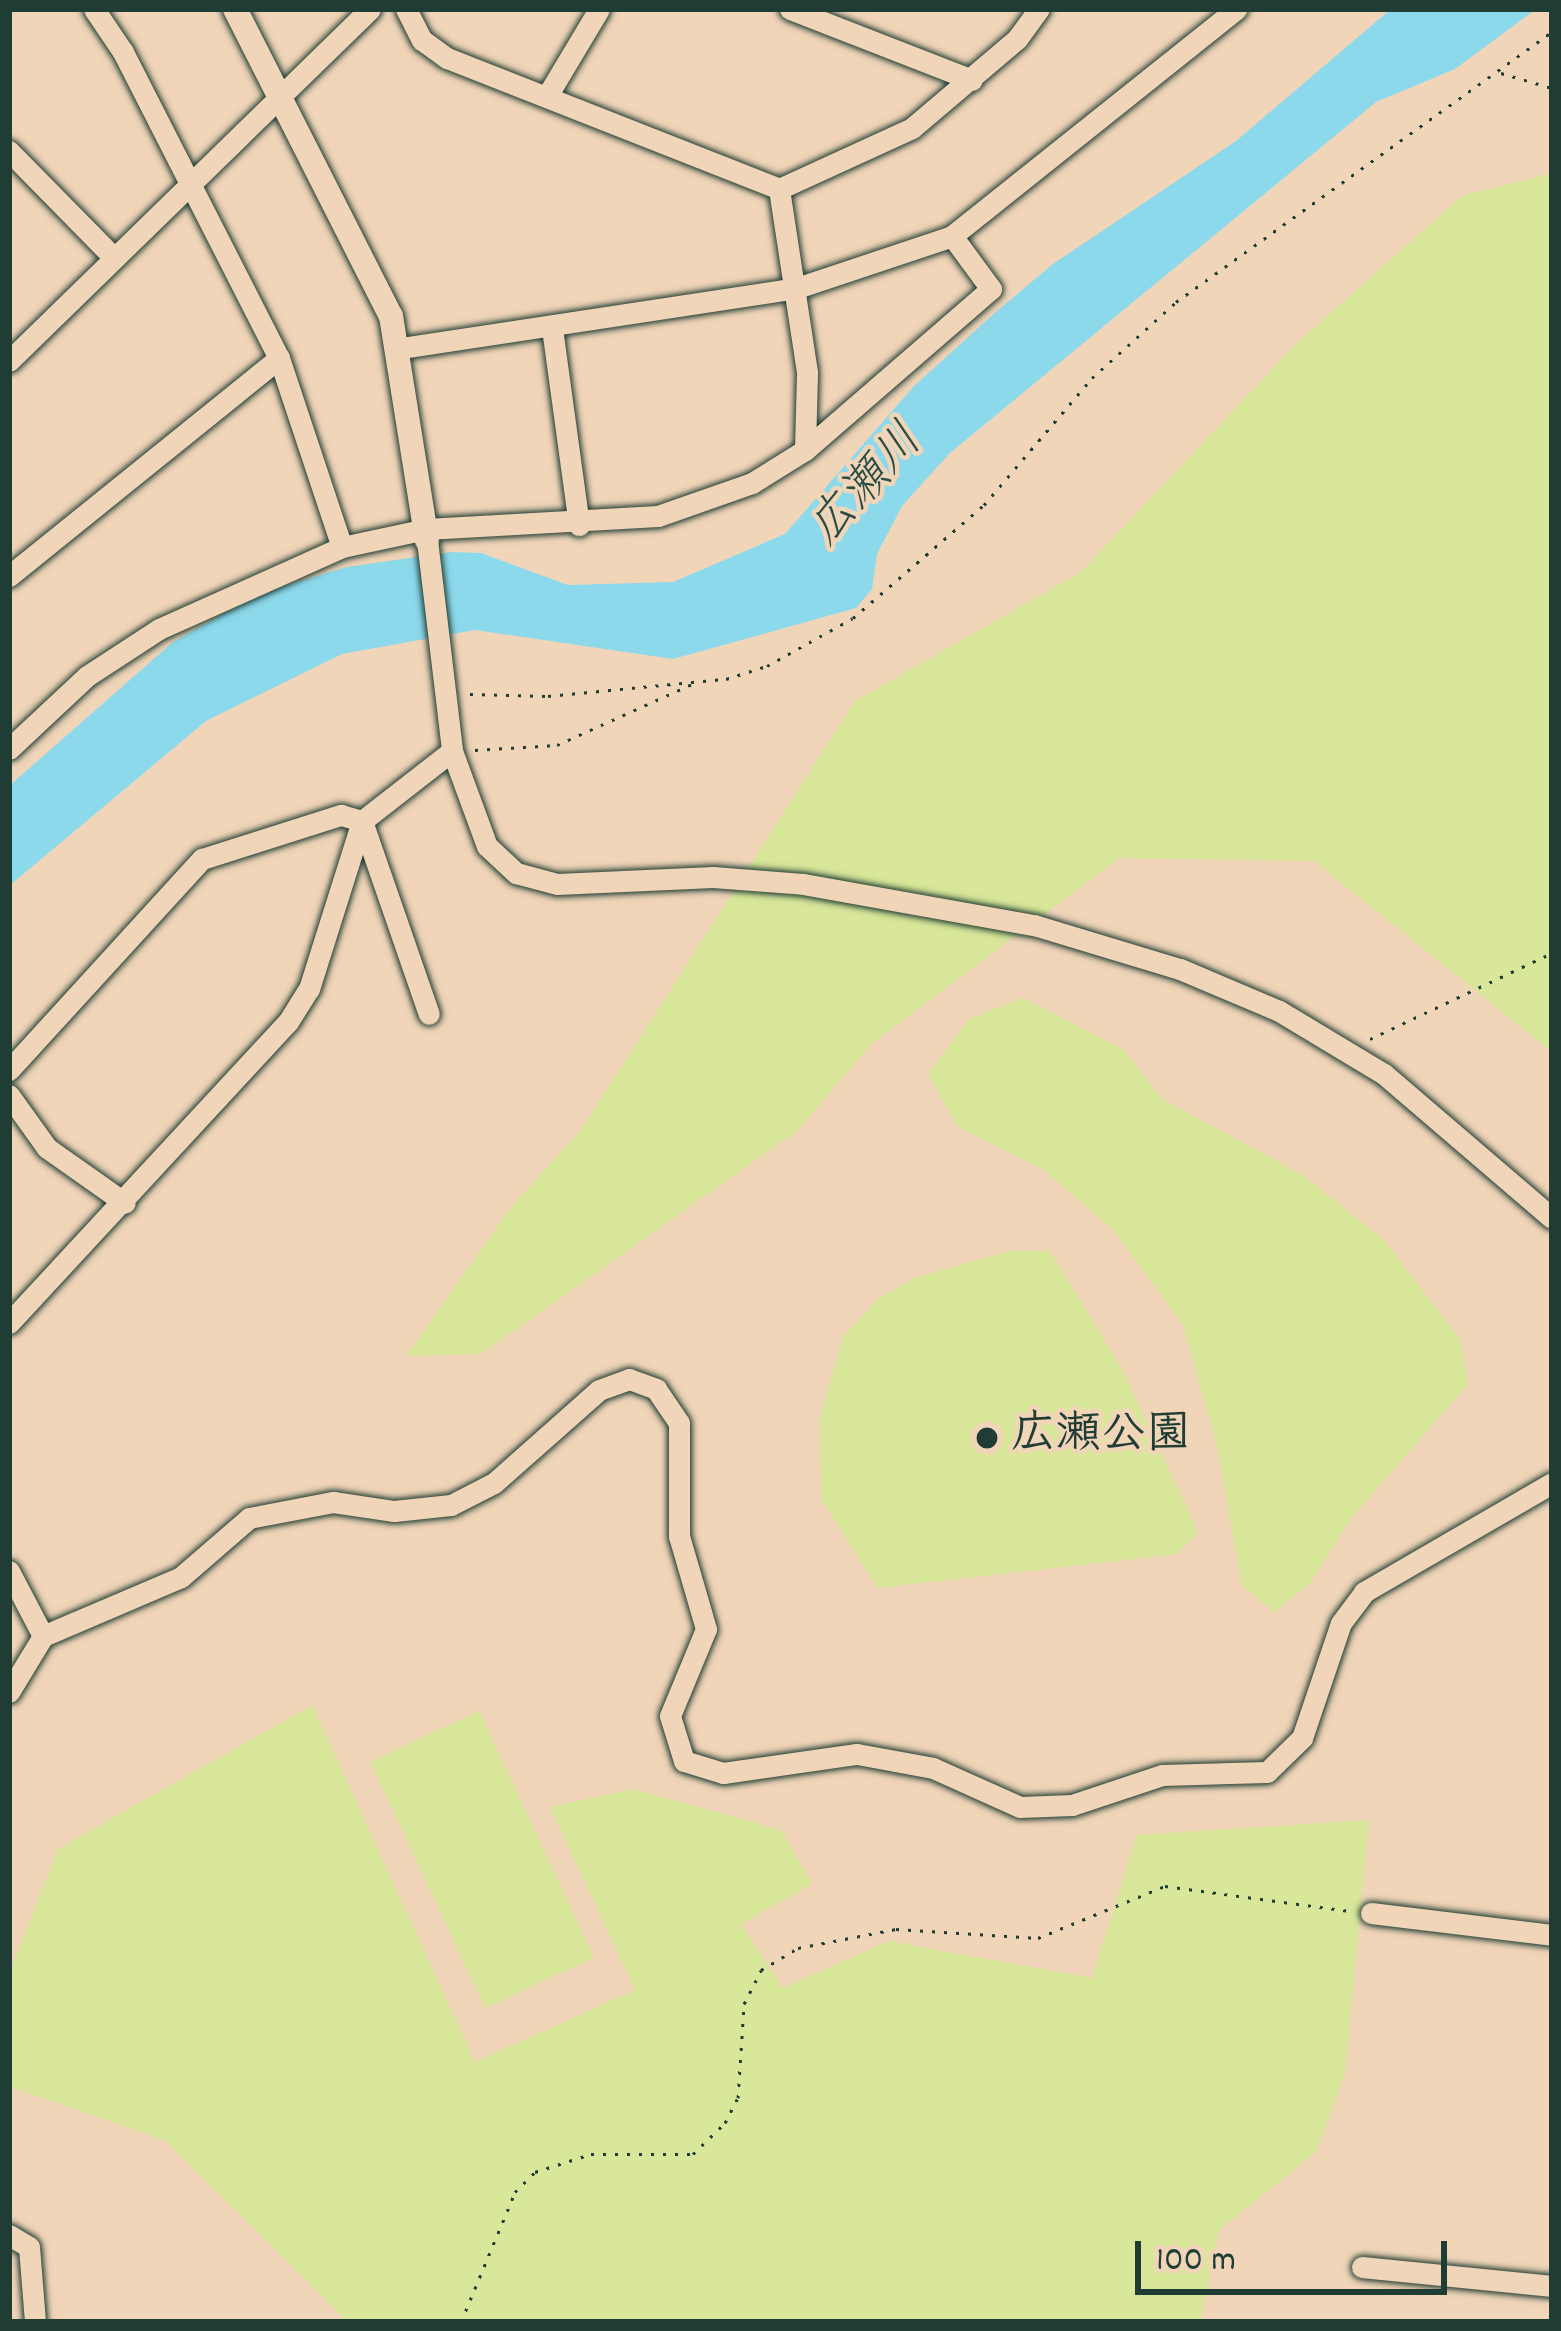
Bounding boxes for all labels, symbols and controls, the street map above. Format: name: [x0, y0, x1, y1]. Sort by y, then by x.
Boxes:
water label: 広瀬川: [798, 414, 938, 560]
place label: 広瀬公園: [1011, 1411, 1191, 1465]
marker: 広瀬公園: [974, 1425, 1000, 1451]
scale bar: [1141, 2217, 1453, 2291]
text: 100 m: [1156, 2236, 1236, 2288]

